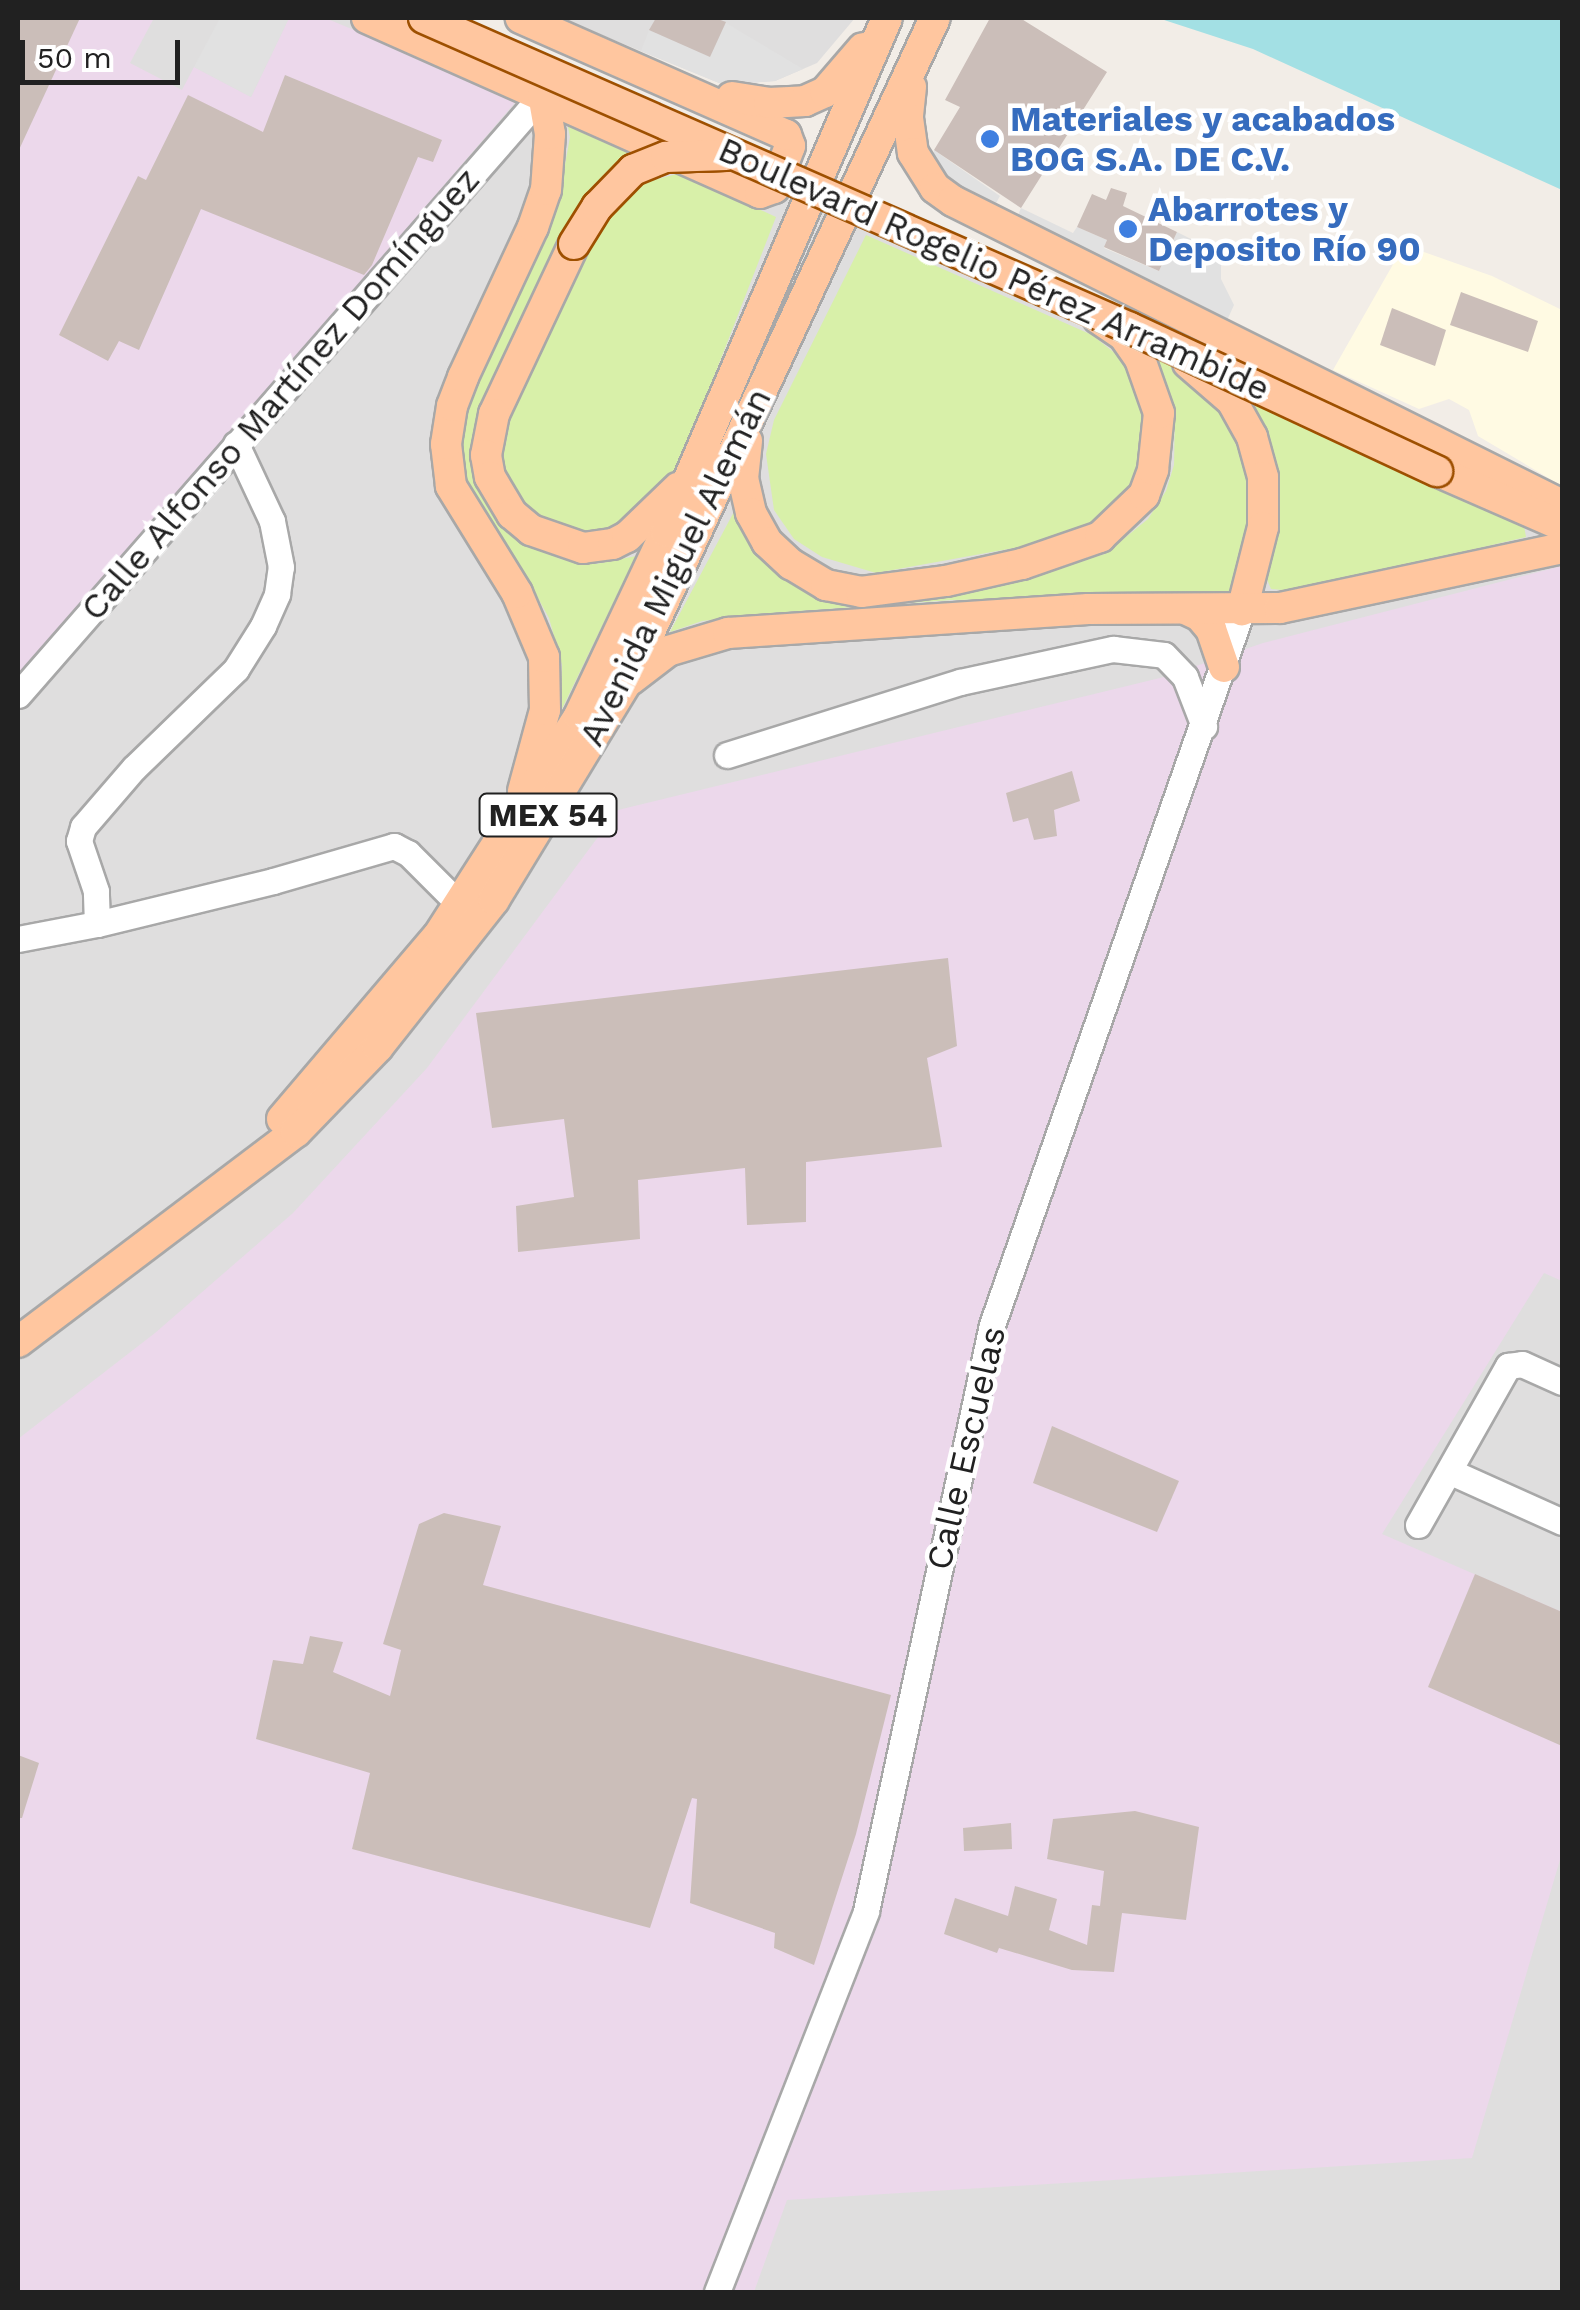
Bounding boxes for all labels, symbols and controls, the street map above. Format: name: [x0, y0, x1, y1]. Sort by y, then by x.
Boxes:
scale bar: [25, 20, 185, 82]
text: 50 m: [37, 40, 112, 75]
place label: Materiales y acabados BOG S.A. DE C.V.: [1010, 98, 1396, 180]
street label: Boulevard Rogelio Pérez Arrambide: [711, 128, 1277, 410]
marker: Materiales y acabados BOG S.A. DE C.V.: [979, 128, 1001, 150]
street label: Calle Alfonso Martínez Domínguez: [71, 159, 489, 629]
place label: Abarrotes y Deposito Río 90: [1148, 188, 1421, 270]
marker: Abarrotes y Deposito Río 90: [1117, 218, 1139, 240]
street label: Avenida Miguel Alemán: [569, 380, 781, 754]
road number: MEX 54: [478, 788, 618, 842]
street label: Calle Escuelas: [918, 1322, 1014, 1574]

